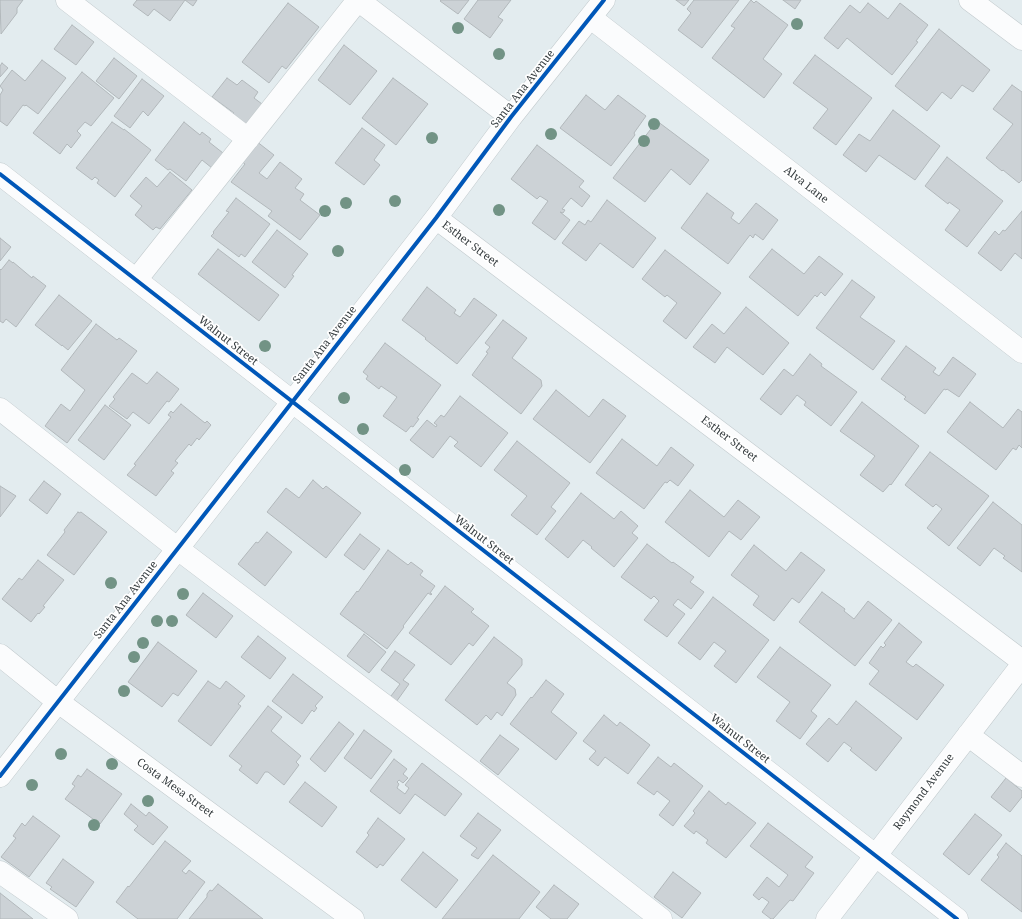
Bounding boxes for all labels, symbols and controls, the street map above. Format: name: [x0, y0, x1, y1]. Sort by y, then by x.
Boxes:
street label: Santa Ana Avenue: [488, 47, 558, 131]
street label: Alva Lane: [781, 164, 831, 206]
street label: Esther Street: [439, 218, 501, 270]
street label: Santa Ana Avenue: [290, 303, 360, 387]
street label: Walnut Street: [196, 314, 260, 368]
street label: Esther Street: [698, 413, 760, 465]
street label: Walnut Street: [452, 513, 516, 567]
street label: Santa Ana Avenue: [91, 558, 161, 642]
street label: Walnut Street: [708, 712, 772, 766]
street label: Raymond Avenue: [891, 751, 957, 833]
street label: Costa Mesa Street: [134, 756, 216, 820]

